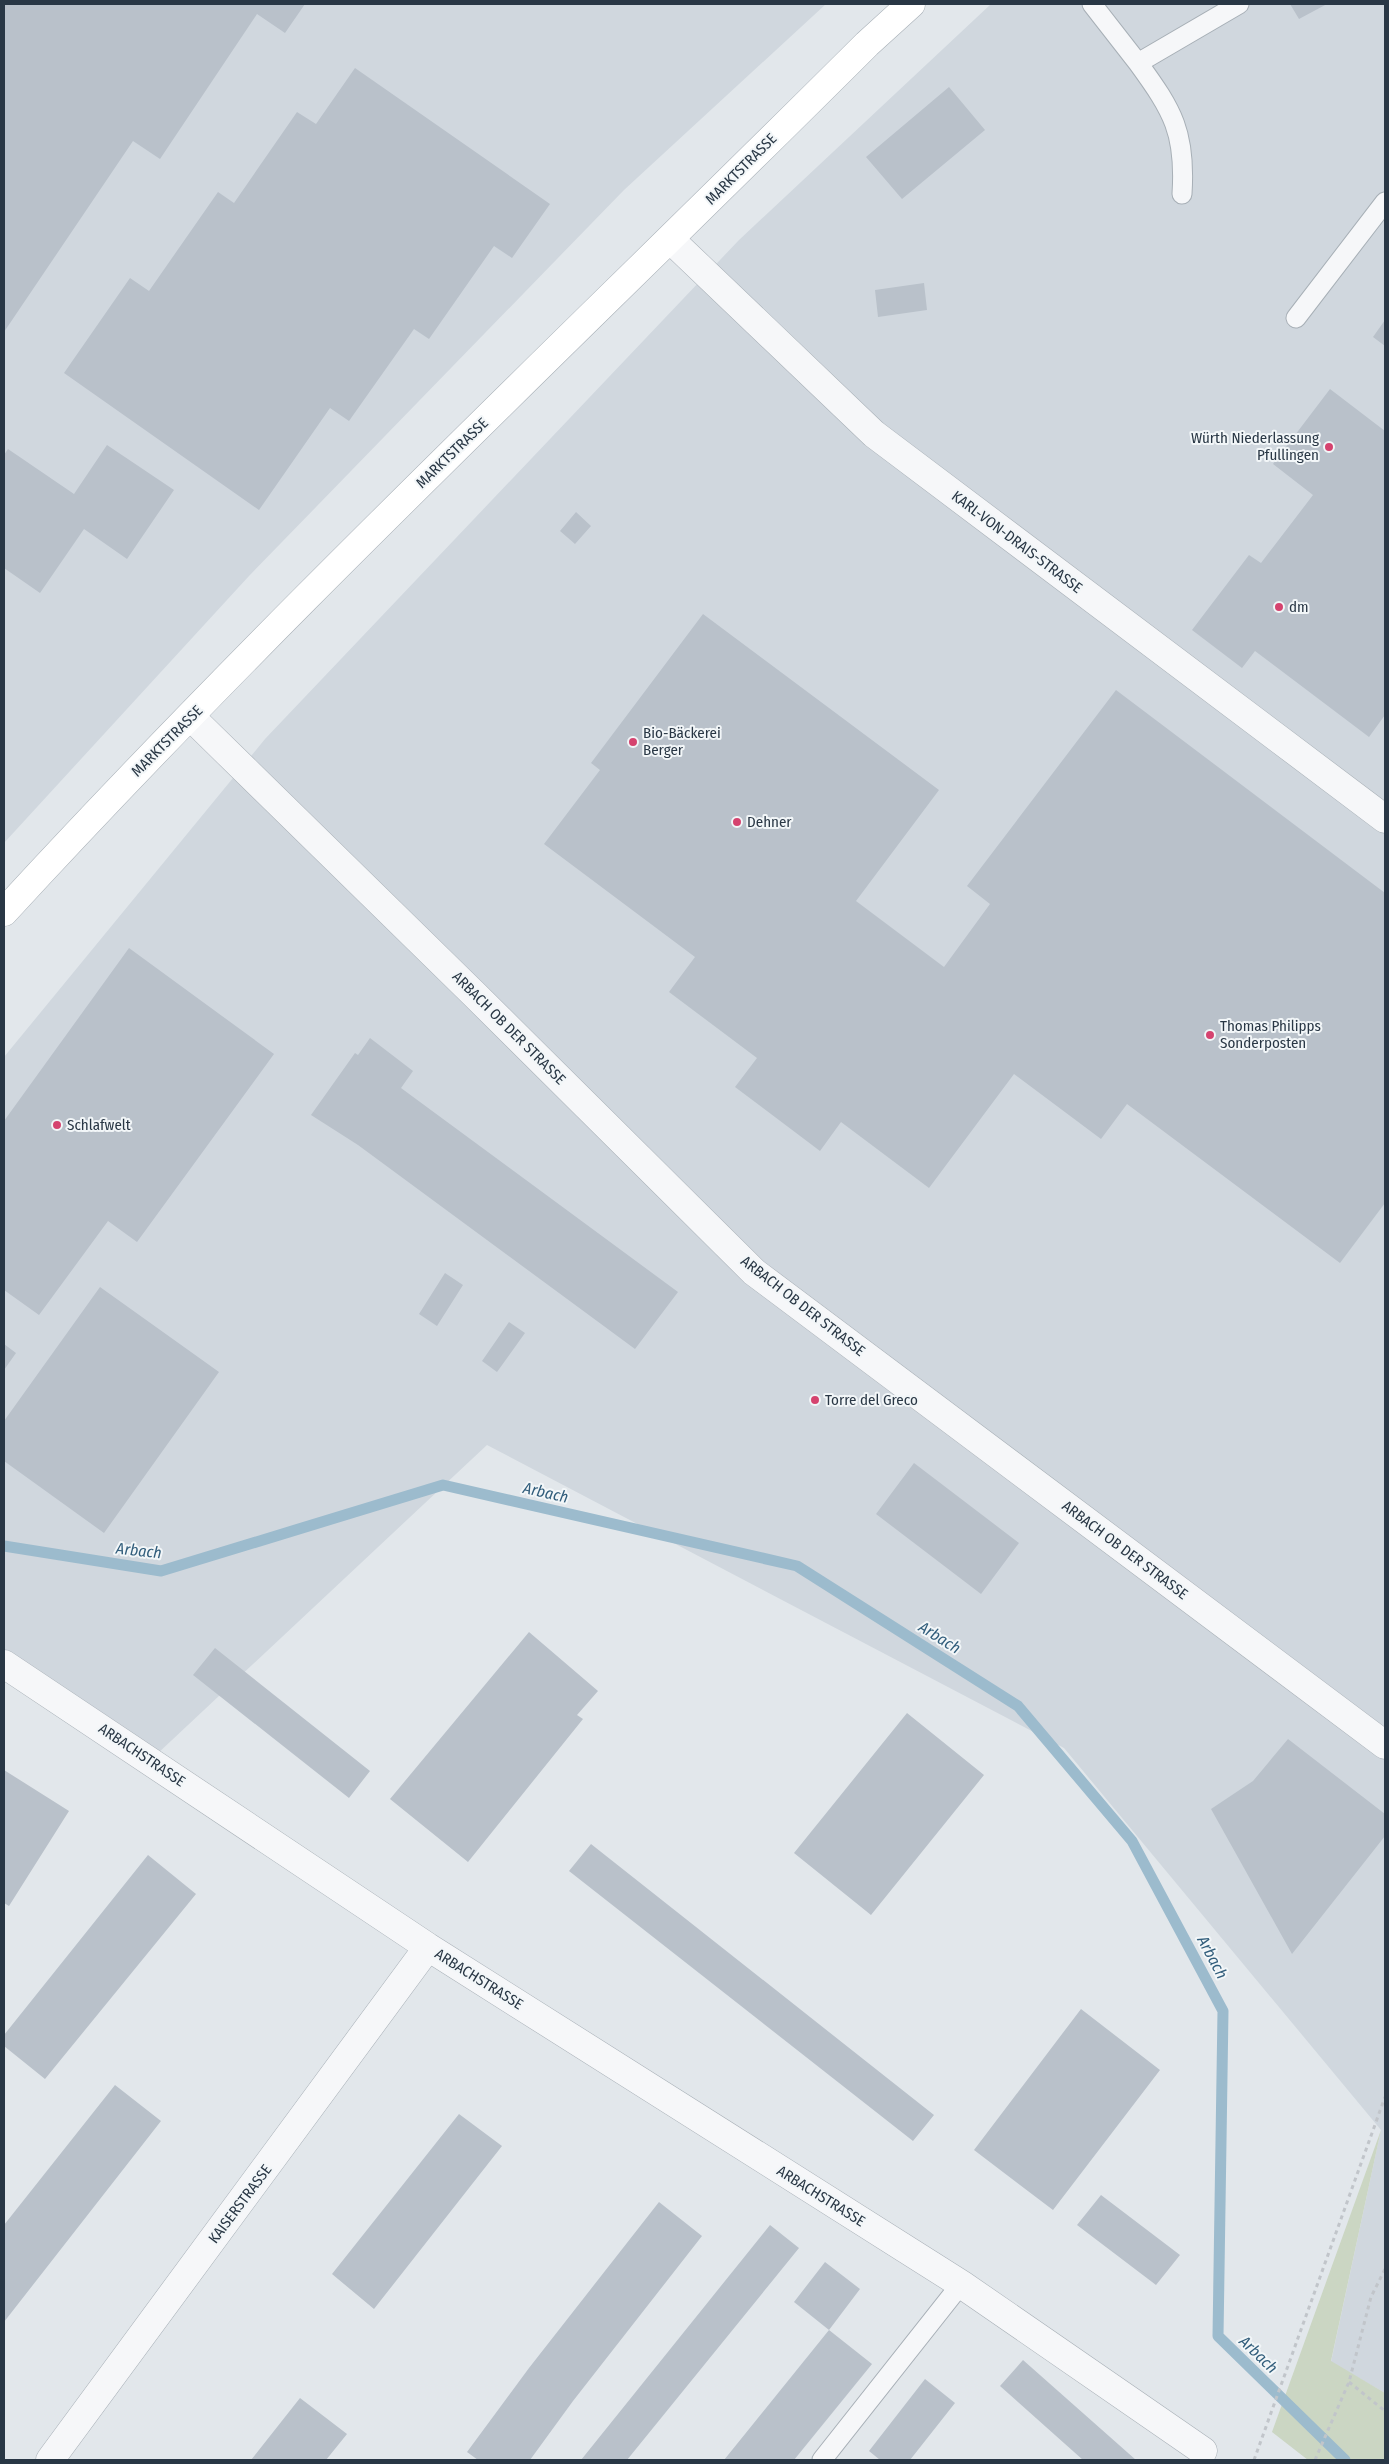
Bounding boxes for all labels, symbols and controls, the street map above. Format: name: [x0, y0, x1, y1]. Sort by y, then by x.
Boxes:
street label: MARKTSTRASSE: [702, 130, 780, 208]
street label: MARKTSTRASSE: [412, 414, 492, 492]
place label: Würth Niederlassung Pfullingen: [1191, 429, 1319, 464]
marker: Würth Niederlassung Pfullingen: [1323, 441, 1335, 453]
street label: KARL-VON-DRAIS-STRASSE: [948, 487, 1086, 597]
place label: dm: [1289, 598, 1309, 616]
marker: dm: [1273, 601, 1285, 613]
street label: MARKTSTRASSE: [128, 702, 206, 780]
place label: Bio-Bäckerei Berger: [643, 724, 721, 759]
marker: Bio-Bäckerei Berger: [627, 736, 639, 748]
place label: Dehner: [747, 813, 792, 831]
marker: Dehner: [731, 816, 743, 828]
street label: ARBACH OB DER STRASSE: [449, 968, 569, 1088]
place label: Thomas Philipps Sonderposten: [1220, 1017, 1321, 1052]
marker: Thomas Philipps Sonderposten: [1204, 1029, 1216, 1041]
place label: Schlafwelt: [67, 1116, 131, 1134]
marker: Schlafwelt: [51, 1119, 63, 1131]
street label: ARBACH OB DER STRASSE: [737, 1252, 869, 1360]
place label: Torre del Greco: [825, 1391, 918, 1409]
marker: Torre del Greco: [809, 1394, 821, 1406]
water label: Arbach: [520, 1478, 570, 1507]
street label: ARBACH OB DER STRASSE: [1059, 1497, 1191, 1603]
water label: Arbach: [114, 1539, 163, 1562]
water label: Arbach: [914, 1617, 964, 1658]
street label: ARBACHSTRASSE: [95, 1719, 189, 1791]
water label: Arbach: [1193, 1932, 1232, 1982]
street label: ARBACHSTRASSE: [432, 1945, 526, 2013]
street label: KAISERSTRASSE: [204, 2161, 276, 2247]
street label: ARBACHSTRASSE: [774, 2162, 868, 2230]
water label: Arbach: [1235, 2331, 1282, 2377]

